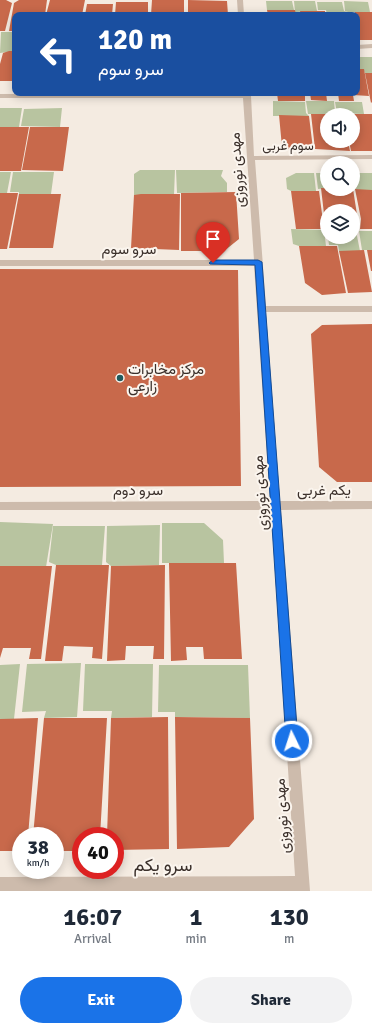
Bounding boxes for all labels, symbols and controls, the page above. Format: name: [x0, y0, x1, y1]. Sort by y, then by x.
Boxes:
text: 120 m: [98, 23, 172, 57]
icon: left: [32, 28, 84, 80]
text: سرو سوم: [98, 58, 164, 80]
map controls: [320, 108, 360, 244]
button: sound: [320, 108, 360, 148]
street label: مهدی نوروزی: [225, 132, 250, 208]
street label: سوم غربی: [262, 138, 314, 154]
button: search: [320, 156, 360, 196]
button: layers: [320, 204, 360, 244]
pin: [196, 222, 230, 263]
icon: arrive: [202, 228, 224, 250]
street label: سرو سوم: [102, 240, 157, 259]
place label: مرکز مخابرات زارعی: [128, 360, 204, 396]
marker: مرکز مخابرات زارعی: [115, 373, 125, 383]
street label: مهدی نوروزی: [248, 455, 273, 531]
street label: سرو دوم: [113, 481, 163, 500]
street label: یکم غربی: [297, 481, 351, 500]
position arrow: [271, 720, 313, 762]
street label: مهدی نوروزی: [270, 778, 295, 854]
speed limit sign: 40: [72, 827, 124, 879]
text: 38: [27, 835, 49, 860]
street label: سرو یکم: [133, 854, 193, 877]
text: km/h: [27, 857, 49, 869]
text: 16:07: [63, 902, 122, 932]
text: 1: [190, 902, 202, 932]
text: 130: [270, 902, 309, 932]
text: Arrival: [74, 931, 111, 947]
text: min: [186, 931, 207, 947]
text: m: [284, 931, 294, 947]
button: Exit: [20, 977, 182, 1023]
button: Share: [190, 977, 352, 1023]

